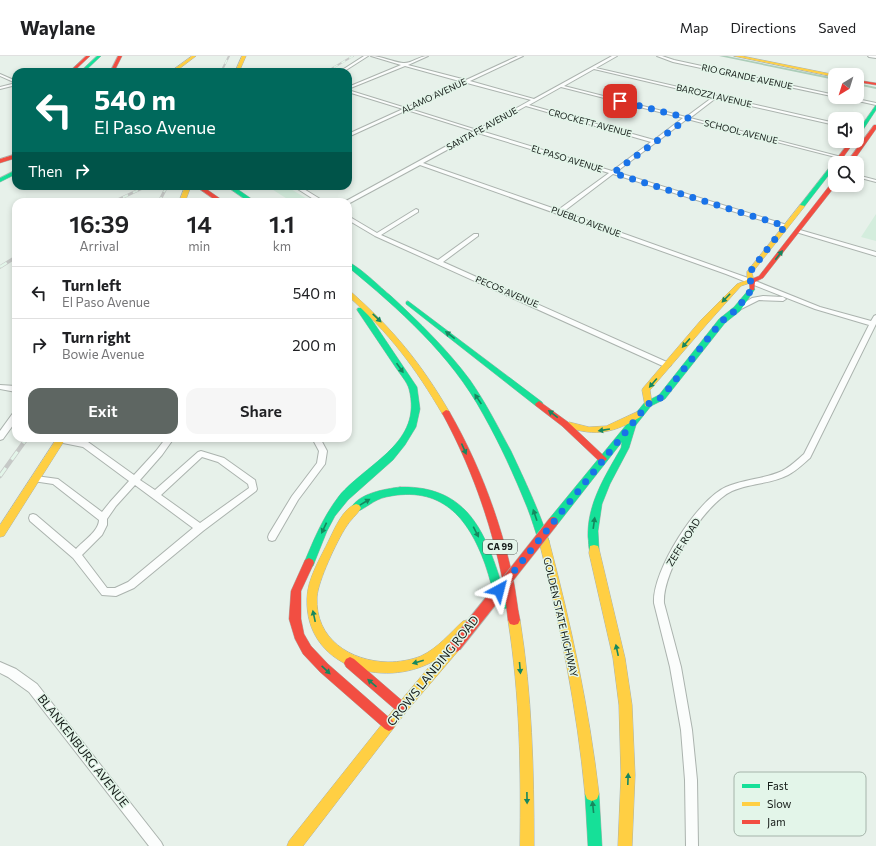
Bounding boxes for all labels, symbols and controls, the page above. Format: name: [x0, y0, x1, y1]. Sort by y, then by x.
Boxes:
text: Waylane: [20, 16, 95, 39]
text: Map: [680, 19, 709, 36]
text: Directions: [731, 19, 796, 36]
text: Saved: [818, 19, 856, 36]
street label: RIO GRANDE AVENUE: [701, 61, 794, 92]
north arrow: [828, 68, 864, 104]
map controls: [828, 68, 864, 192]
street label: ALAMO AVENUE: [399, 76, 468, 116]
street label: BAROZZI AVENUE: [675, 81, 753, 110]
text: 540 m: [94, 82, 176, 116]
icon: left: [28, 84, 80, 136]
pin: [603, 84, 637, 118]
icon: arrive: [609, 90, 631, 112]
street label: SANTA FE AVENUE: [444, 105, 519, 153]
street label: CROCKETT AVENUE: [547, 106, 633, 139]
button: sound: [828, 112, 864, 148]
text: El Paso Avenue: [94, 116, 216, 138]
street label: SCHOOL AVENUE: [703, 117, 779, 146]
street label: EL PASO AVENUE: [530, 142, 604, 175]
button: search: [828, 156, 864, 192]
icon: right: [71, 160, 93, 182]
text: Then: [28, 162, 63, 180]
street label: PUEBLO AVENUE: [550, 204, 622, 239]
text: 16:39: [69, 209, 129, 238]
text: 14: [187, 209, 212, 238]
text: 1.1: [269, 209, 295, 238]
text: Arrival: [80, 238, 119, 254]
text: min: [188, 238, 210, 254]
text: km: [273, 238, 291, 254]
one-way arrow: [774, 250, 783, 261]
street label: PECOS AVENUE: [474, 273, 540, 310]
text: Turn left: [62, 276, 121, 294]
icon: left: [28, 282, 50, 304]
text: 540 m: [293, 284, 336, 302]
one-way arrow: [722, 293, 731, 303]
text: El Paso Avenue: [62, 294, 150, 310]
one-way arrow: [372, 313, 382, 323]
text: Turn right: [62, 328, 131, 346]
one-way arrow: [444, 331, 455, 339]
icon: right: [28, 334, 50, 356]
text: 200 m: [292, 336, 336, 354]
one-way arrow: [682, 339, 691, 348]
text: Bowie Avenue: [62, 346, 144, 362]
one-way arrow: [396, 363, 404, 374]
one-way arrow: [648, 377, 657, 388]
button: Exit: [28, 388, 178, 434]
button: Share: [186, 388, 336, 434]
one-way arrow: [474, 394, 482, 404]
one-way arrow: [547, 410, 558, 418]
one-way arrow: [598, 427, 610, 433]
one-way arrow: [461, 443, 467, 454]
one-way arrow: [359, 499, 371, 506]
one-way arrow: [531, 509, 537, 521]
street label: ZEFF ROAD: [663, 516, 703, 568]
one-way arrow: [591, 517, 597, 529]
one-way arrow: [321, 522, 327, 533]
one-way arrow: [472, 526, 479, 538]
road number: CA 99: [483, 540, 517, 554]
street label: GOLDEN STATE HIGHWAY: [541, 556, 581, 679]
position arrow: [478, 569, 520, 611]
one-way arrow: [310, 610, 316, 622]
street label: CROWS LANDING ROAD: [383, 612, 481, 728]
one-way arrow: [614, 644, 620, 656]
one-way arrow: [412, 659, 424, 665]
one-way arrow: [517, 662, 524, 674]
one-way arrow: [321, 665, 331, 674]
one-way arrow: [367, 678, 378, 687]
street label: BLANKENBURG AVENUE: [35, 691, 132, 810]
legend: [734, 772, 866, 836]
one-way arrow: [625, 773, 632, 785]
text: Fast: [767, 779, 789, 792]
one-way arrow: [524, 792, 530, 805]
text: Slow: [767, 797, 792, 810]
one-way arrow: [589, 801, 596, 813]
text: Jam: [767, 815, 786, 829]

